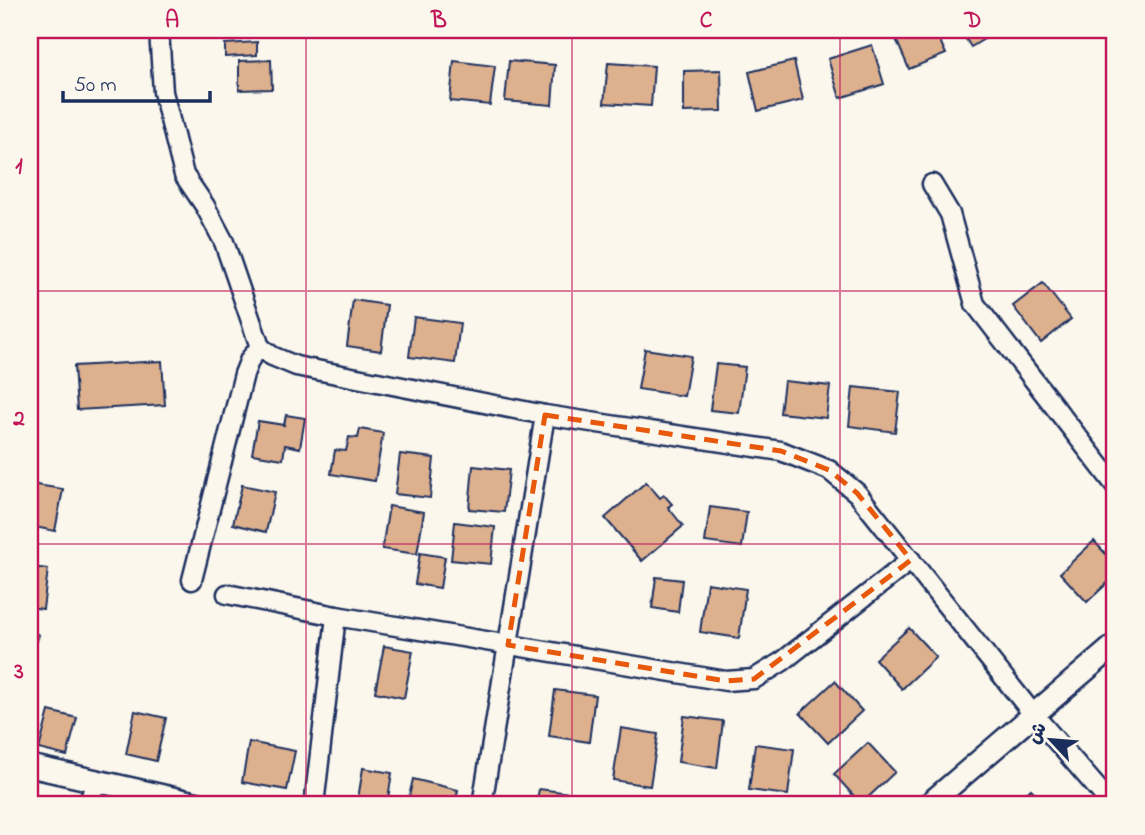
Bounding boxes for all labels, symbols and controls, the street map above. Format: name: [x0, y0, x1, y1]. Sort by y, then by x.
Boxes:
text: A: [165, 5, 179, 38]
text: B: [430, 5, 447, 38]
text: C: [700, 5, 713, 38]
text: D: [964, 5, 981, 38]
scale bar: [63, 60, 210, 104]
text: 50 m: [74, 71, 117, 101]
text: 1: [15, 151, 23, 184]
text: 2: [12, 403, 25, 436]
text: 3: [13, 656, 24, 689]
north arrow: [1016, 706, 1086, 776]
text: ش: [1021, 718, 1055, 749]

